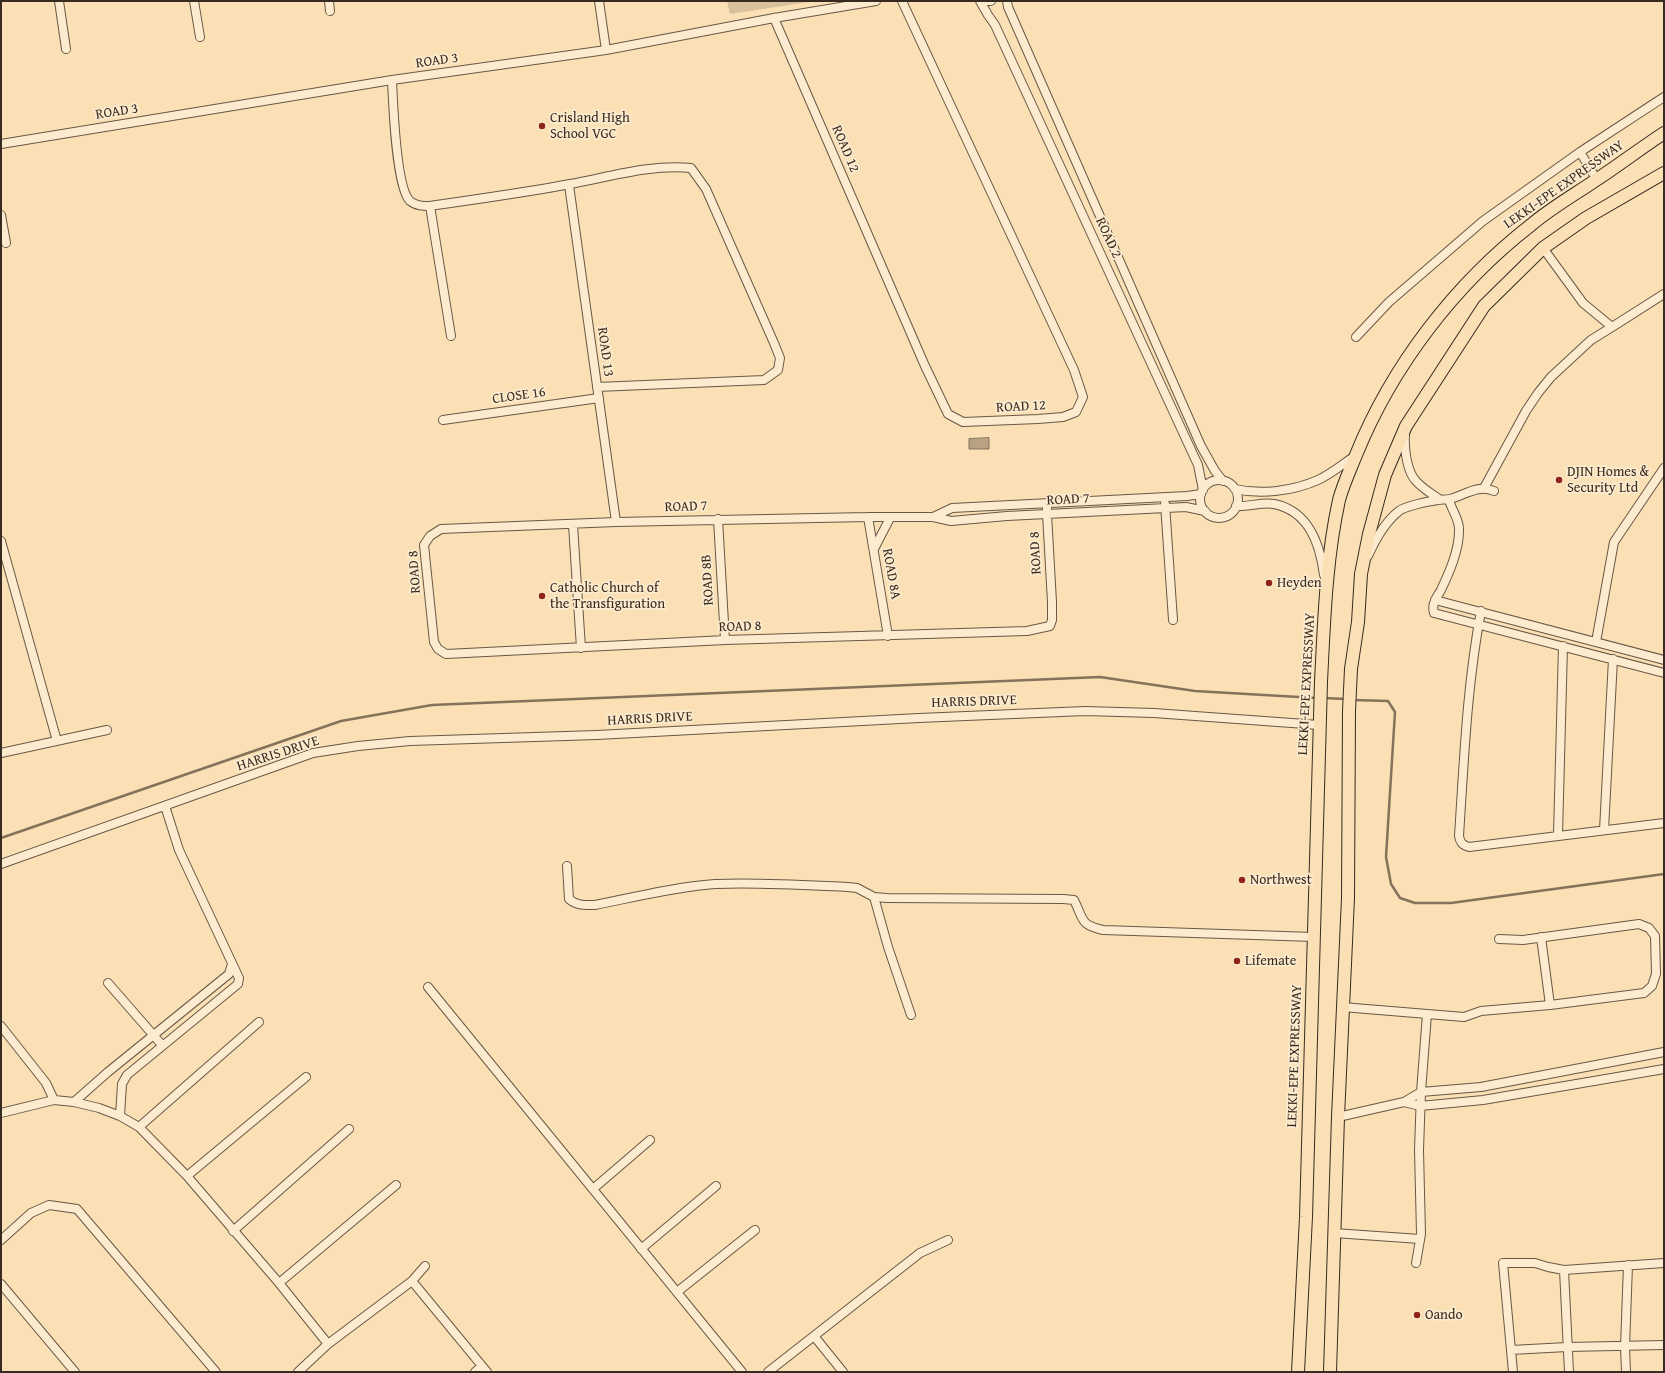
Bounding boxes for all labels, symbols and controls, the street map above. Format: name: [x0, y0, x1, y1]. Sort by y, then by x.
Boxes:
street label: ROAD 3: [415, 50, 459, 72]
street label: ROAD 3: [94, 100, 140, 124]
place label: Crisland High School VGC: [550, 110, 630, 142]
marker: Crisland High School VGC: [537, 121, 547, 131]
street label: ROAD 12: [828, 123, 862, 175]
street label: LEKKI-EPE EXPRESSWAY: [1501, 137, 1627, 233]
street label: ROAD 2: [1091, 215, 1125, 261]
street label: ROAD 13: [593, 326, 617, 378]
street label: CLOSE 16: [491, 384, 547, 408]
street label: ROAD 12: [996, 397, 1046, 417]
place label: DJIN Homes & Security Ltd: [1567, 464, 1649, 496]
marker: DJIN Homes & Security Ltd: [1554, 475, 1564, 485]
street label: ROAD 7: [1046, 490, 1090, 510]
street label: ROAD 7: [664, 498, 708, 516]
street label: ROAD 8: [1026, 531, 1046, 575]
street label: ROAD 8A: [878, 547, 904, 601]
street label: ROAD 8: [405, 550, 425, 594]
street label: ROAD 8B: [698, 554, 718, 606]
place label: Heyden: [1277, 575, 1322, 591]
marker: Heyden: [1264, 578, 1274, 588]
place label: Catholic Church of the Transfiguration: [550, 580, 665, 612]
marker: Catholic Church of the Transfiguration: [537, 591, 547, 601]
street label: LEKKI-EPE EXPRESSWAY: [1295, 612, 1319, 756]
street label: ROAD 8: [718, 618, 762, 636]
street label: HARRIS DRIVE: [931, 692, 1017, 712]
street label: HARRIS DRIVE: [607, 708, 693, 730]
street label: HARRIS DRIVE: [235, 733, 321, 775]
place label: Northwest: [1250, 872, 1312, 888]
marker: Northwest: [1237, 875, 1247, 885]
place label: Lifemate: [1245, 953, 1296, 969]
marker: Lifemate: [1232, 956, 1242, 966]
street label: LEKKI-EPE EXPRESSWAY: [1284, 984, 1306, 1128]
place label: Oando: [1425, 1307, 1463, 1323]
marker: Oando: [1412, 1310, 1422, 1320]

